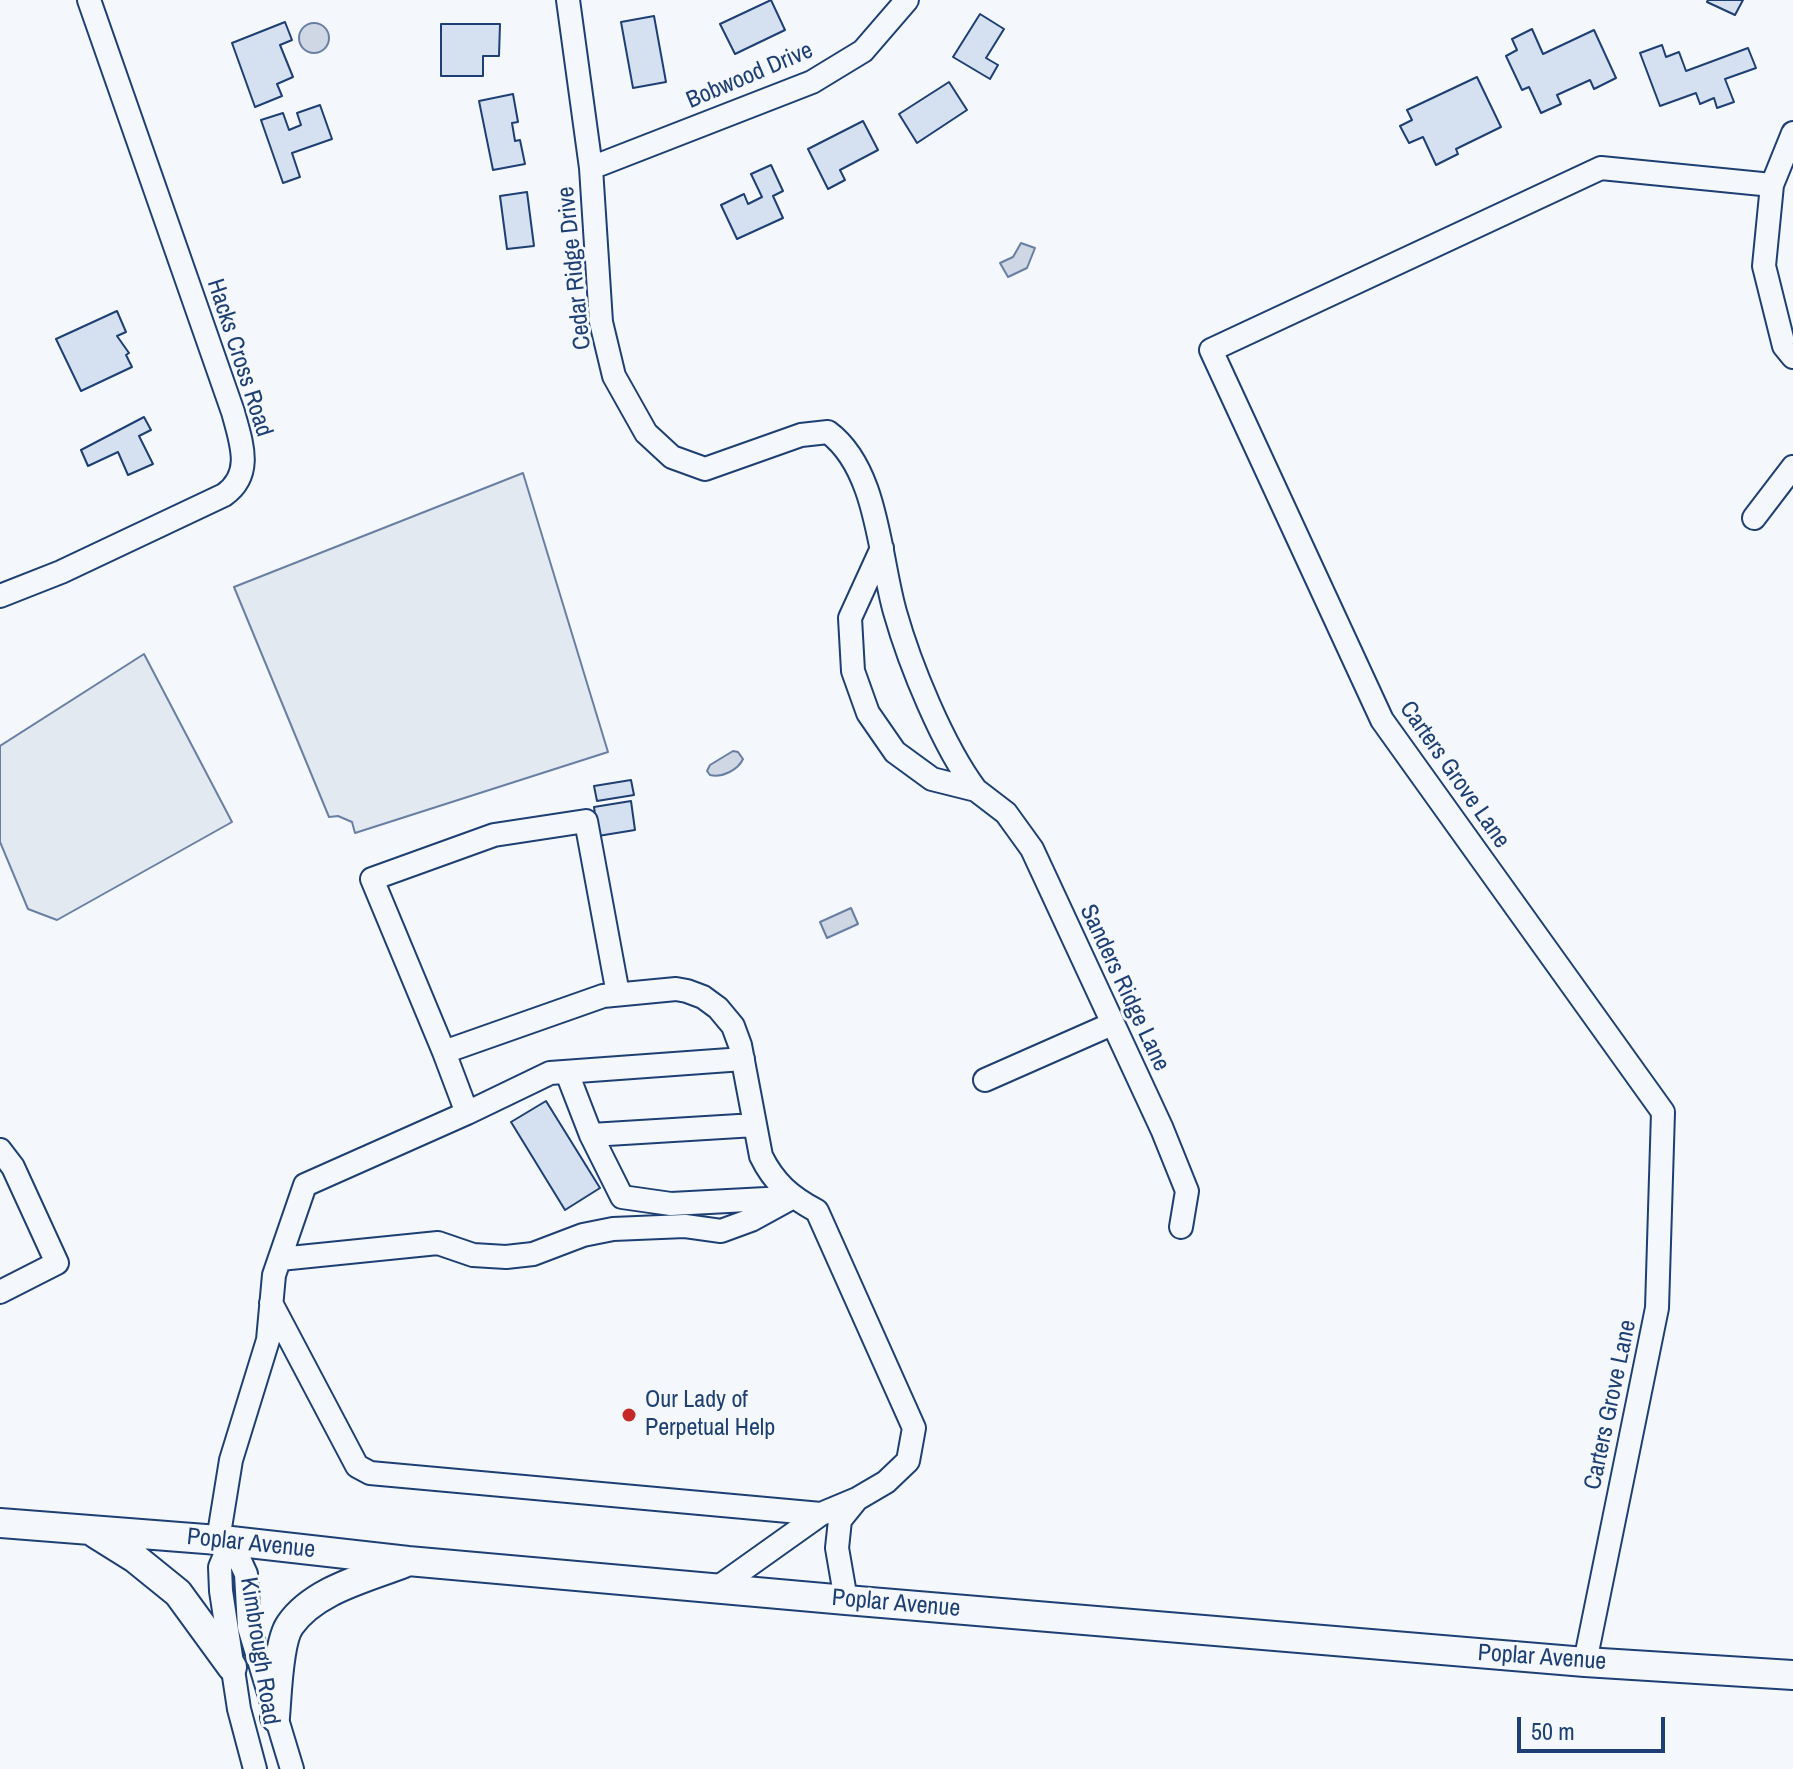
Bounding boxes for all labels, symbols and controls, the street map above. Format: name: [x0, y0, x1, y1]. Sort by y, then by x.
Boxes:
street label: Bobwood Drive: [682, 36, 818, 116]
street label: Cedar Ridge Drive: [552, 185, 598, 351]
street label: Hacks Cross Road: [200, 276, 278, 440]
street label: Carters Grove Lane: [1393, 696, 1515, 854]
street label: Sanders Ridge Lane: [1073, 900, 1175, 1076]
street label: Carters Grove Lane: [1579, 1317, 1643, 1493]
place label: Our Lady of Perpetual Help: [645, 1387, 775, 1443]
marker: Our Lady of Perpetual Help: [620, 1406, 638, 1424]
street label: Poplar Avenue: [185, 1523, 317, 1565]
street label: Kimbrough Road: [233, 1575, 285, 1727]
street label: Poplar Avenue: [831, 1584, 961, 1624]
street label: Poplar Avenue: [1477, 1639, 1607, 1677]
scale bar: [1521, 1701, 1669, 1751]
text: 50 m: [1531, 1715, 1575, 1747]

